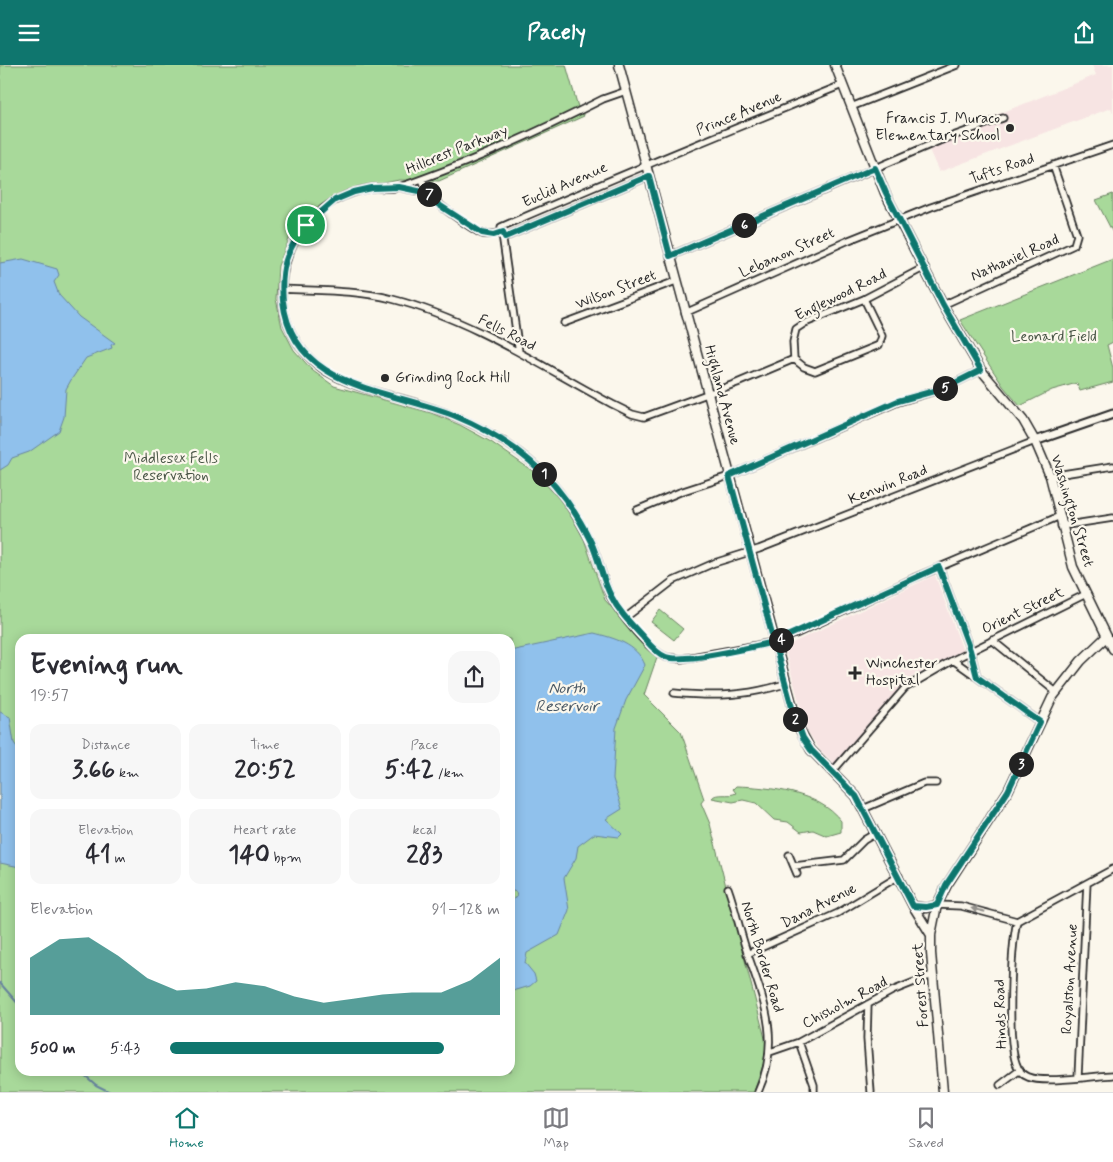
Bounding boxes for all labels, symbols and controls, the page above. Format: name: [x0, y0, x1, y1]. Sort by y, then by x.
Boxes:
icon: menu: [15, 19, 43, 47]
text: Pacely: [527, 19, 586, 47]
icon: share: [1070, 19, 1098, 47]
street label: Prince Avenue: [693, 87, 785, 141]
place label: Francis J. Muraco Elementary School: [875, 109, 1000, 146]
street label: Hillcrest Parkway: [403, 120, 511, 180]
marker: Francis J. Muraco Elementary School: [1004, 122, 1016, 134]
street label: Tufts Road: [967, 149, 1037, 189]
street label: Euclid Avenue: [519, 157, 611, 213]
pin: 7: [416, 181, 442, 207]
text: 7: [425, 185, 434, 203]
pin: [285, 204, 327, 246]
icon: arrive: [292, 211, 320, 239]
pin: 6: [732, 213, 756, 237]
text: 6: [741, 216, 748, 234]
street label: Lebanon Street: [736, 223, 838, 283]
street label: Nathaniel Road: [968, 230, 1062, 286]
street label: Englewood Road: [792, 264, 891, 327]
street label: Wilson Street: [573, 265, 660, 315]
street label: Fells Road: [475, 310, 539, 356]
park label: Leonard Field: [1011, 327, 1097, 347]
street label: Highland Avenue: [698, 343, 745, 447]
place label: Grinding Rock Hill: [395, 368, 510, 389]
marker: Grinding Rock Hill: [379, 372, 391, 384]
pin: 5: [932, 375, 958, 401]
text: 5: [941, 379, 950, 397]
park label: Middlesex Fells Reservation: [124, 449, 218, 486]
street label: Washington Street: [1044, 452, 1099, 570]
street label: Kenwin Road: [846, 460, 930, 510]
pin: 1: [532, 461, 556, 487]
text: 1: [541, 465, 548, 483]
street label: Orient Street: [979, 582, 1068, 639]
pin: 4: [768, 627, 794, 653]
text: 4: [777, 631, 786, 649]
text: Evening run: [30, 647, 183, 684]
button: share: [448, 651, 500, 703]
place label: Winchester Hospital: [866, 654, 938, 691]
marker: Winchester Hospital: [848, 666, 862, 680]
water label: North Reservoir: [536, 678, 601, 717]
text: 19:57: [30, 685, 69, 706]
pin: 2: [782, 707, 808, 731]
text: 2: [792, 710, 799, 728]
text: Distance: [81, 736, 130, 754]
text: Time: [250, 736, 280, 754]
text: Pace: [410, 736, 438, 754]
pin: 3: [1008, 751, 1034, 777]
text: 3.66: [72, 754, 115, 787]
text: 20:52: [234, 754, 296, 787]
text: 5:42: [384, 754, 434, 787]
text: 3: [1018, 755, 1025, 773]
text: km: [115, 764, 139, 782]
text: /km: [434, 764, 464, 782]
text: Elevation: [78, 821, 133, 839]
text: Heart rate: [234, 821, 296, 839]
text: kcal: [413, 821, 436, 839]
text: 41: [86, 839, 111, 872]
text: 140: [228, 839, 270, 872]
text: 283: [406, 839, 442, 872]
text: m: [111, 849, 126, 867]
text: bpm: [270, 849, 302, 867]
street label: Dana Avenue: [778, 878, 860, 934]
text: Elevation: [30, 899, 93, 920]
text: 91–128 m: [432, 899, 500, 920]
street label: North Border Road: [736, 899, 788, 1015]
one-way arrow: [970, 906, 985, 914]
street label: Royalston Avenue: [1057, 923, 1083, 1035]
street label: Forest Street: [908, 942, 934, 1028]
street label: Chisholm Road: [799, 972, 891, 1034]
street label: Hinds Road: [990, 979, 1012, 1049]
text: 500 m: [30, 1038, 75, 1059]
text: 5:43: [110, 1038, 140, 1059]
tab: Home: [169, 1104, 204, 1152]
tab: Map: [542, 1104, 570, 1152]
tab: Saved: [908, 1104, 944, 1152]

